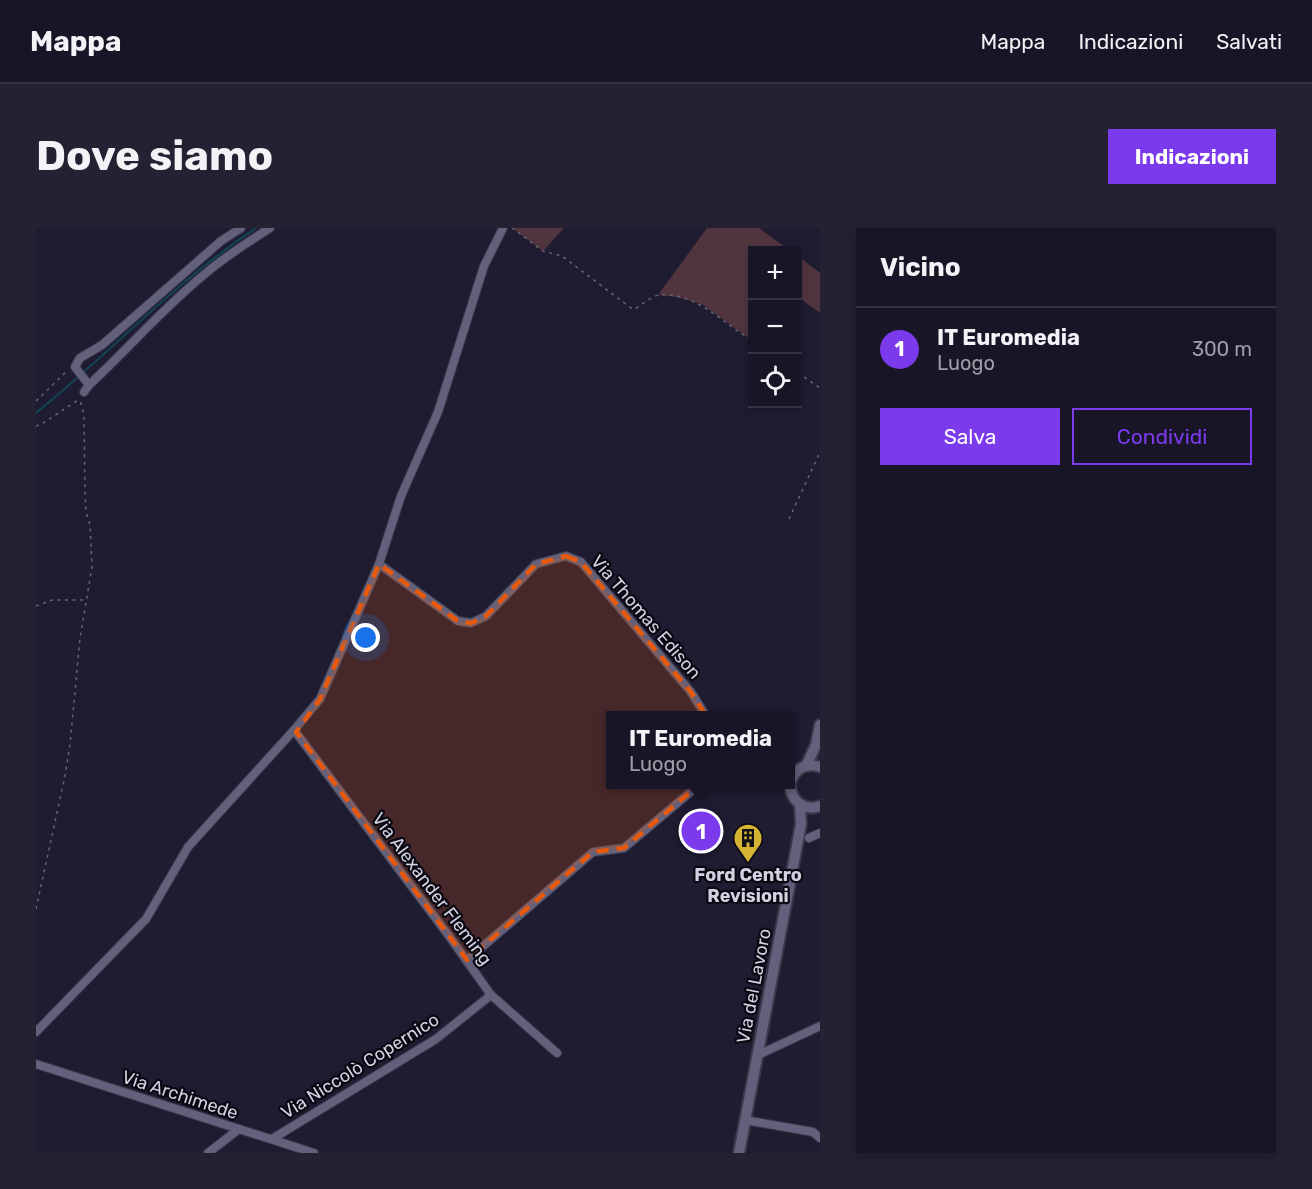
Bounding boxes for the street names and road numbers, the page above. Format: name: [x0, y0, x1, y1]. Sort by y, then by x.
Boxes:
street label: Via Thomas Edison: [586, 550, 706, 684]
street label: Via Alexander Fleming: [367, 808, 497, 970]
street label: Via del Lavoro: [732, 927, 776, 1045]
street label: Via Niccolò Copernico: [277, 1008, 443, 1124]
street label: Via Archimede: [119, 1066, 241, 1124]

